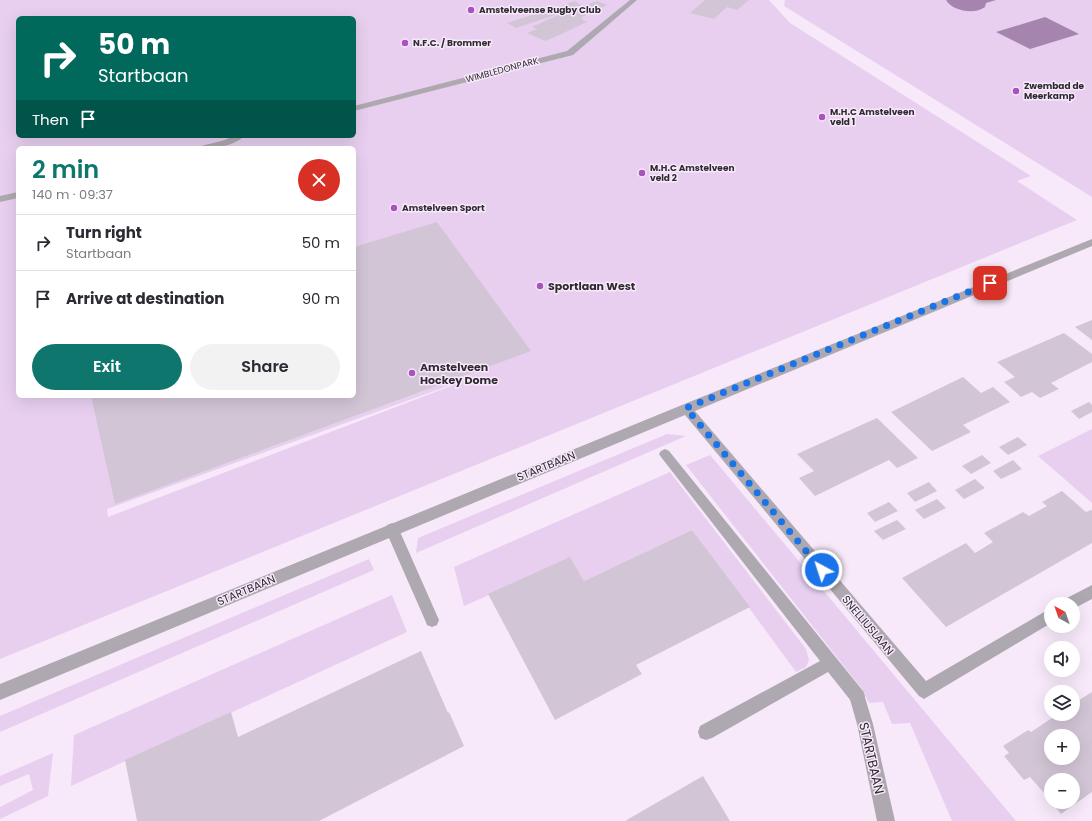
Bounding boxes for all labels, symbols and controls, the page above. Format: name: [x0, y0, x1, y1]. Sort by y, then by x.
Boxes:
place label: Amstelveense Rugby Club: [479, 4, 601, 16]
marker: Amstelveense Rugby Club: [466, 5, 476, 15]
text: 50 m: [98, 25, 170, 64]
icon: right: [32, 32, 84, 84]
place label: N.F.C. / Brommer: [413, 37, 491, 49]
marker: N.F.C. / Brommer: [400, 38, 410, 48]
street label: WIMBLEDONPARK: [464, 54, 540, 85]
text: Startbaan: [98, 63, 189, 88]
place label: Zwembad de Meerkamp: [1024, 80, 1085, 102]
marker: Zwembad de Meerkamp: [1011, 86, 1021, 96]
place label: M.H.C Amstelveen veld 1: [830, 106, 915, 128]
icon: arrive: [77, 108, 99, 130]
text: Then: [32, 109, 69, 130]
marker: M.H.C Amstelveen veld 1: [817, 112, 827, 122]
text: 2 min: [32, 153, 99, 186]
button: close: [298, 159, 340, 201]
place label: M.H.C Amstelveen veld 2: [650, 162, 735, 184]
marker: M.H.C Amstelveen veld 2: [637, 168, 647, 178]
text: 140 m · 09:37: [32, 185, 113, 204]
place label: Amstelveen Sport: [402, 202, 485, 214]
marker: Amstelveen Sport: [389, 203, 399, 213]
text: Turn right: [66, 222, 142, 243]
icon: right: [32, 232, 54, 254]
text: 50 m: [302, 232, 340, 253]
text: Startbaan: [66, 244, 131, 263]
pin: [973, 266, 1007, 300]
icon: arrive: [979, 272, 1001, 294]
place label: Sportlaan West: [548, 278, 636, 294]
marker: Sportlaan West: [535, 281, 545, 291]
icon: arrive: [32, 288, 54, 310]
text: Arrive at destination: [66, 288, 224, 309]
text: 90 m: [302, 288, 340, 309]
button: Exit: [32, 344, 182, 390]
button: Share: [190, 344, 340, 390]
place label: Amstelveen Hockey Dome: [420, 359, 498, 388]
marker: Amstelveen Hockey Dome: [407, 368, 417, 378]
street label: STARTBAAN: [514, 447, 578, 485]
position arrow: [801, 549, 843, 591]
street label: STARTBAAN: [214, 571, 278, 609]
street label: SNELLIUSLAAN: [838, 592, 898, 658]
north arrow: [1044, 597, 1080, 633]
map controls: [1044, 597, 1080, 809]
button: sound: [1044, 641, 1080, 677]
button: layers: [1044, 685, 1080, 721]
street label: STARTBAAN: [854, 720, 889, 796]
button: +: [1044, 729, 1080, 765]
button: −: [1044, 773, 1080, 809]

